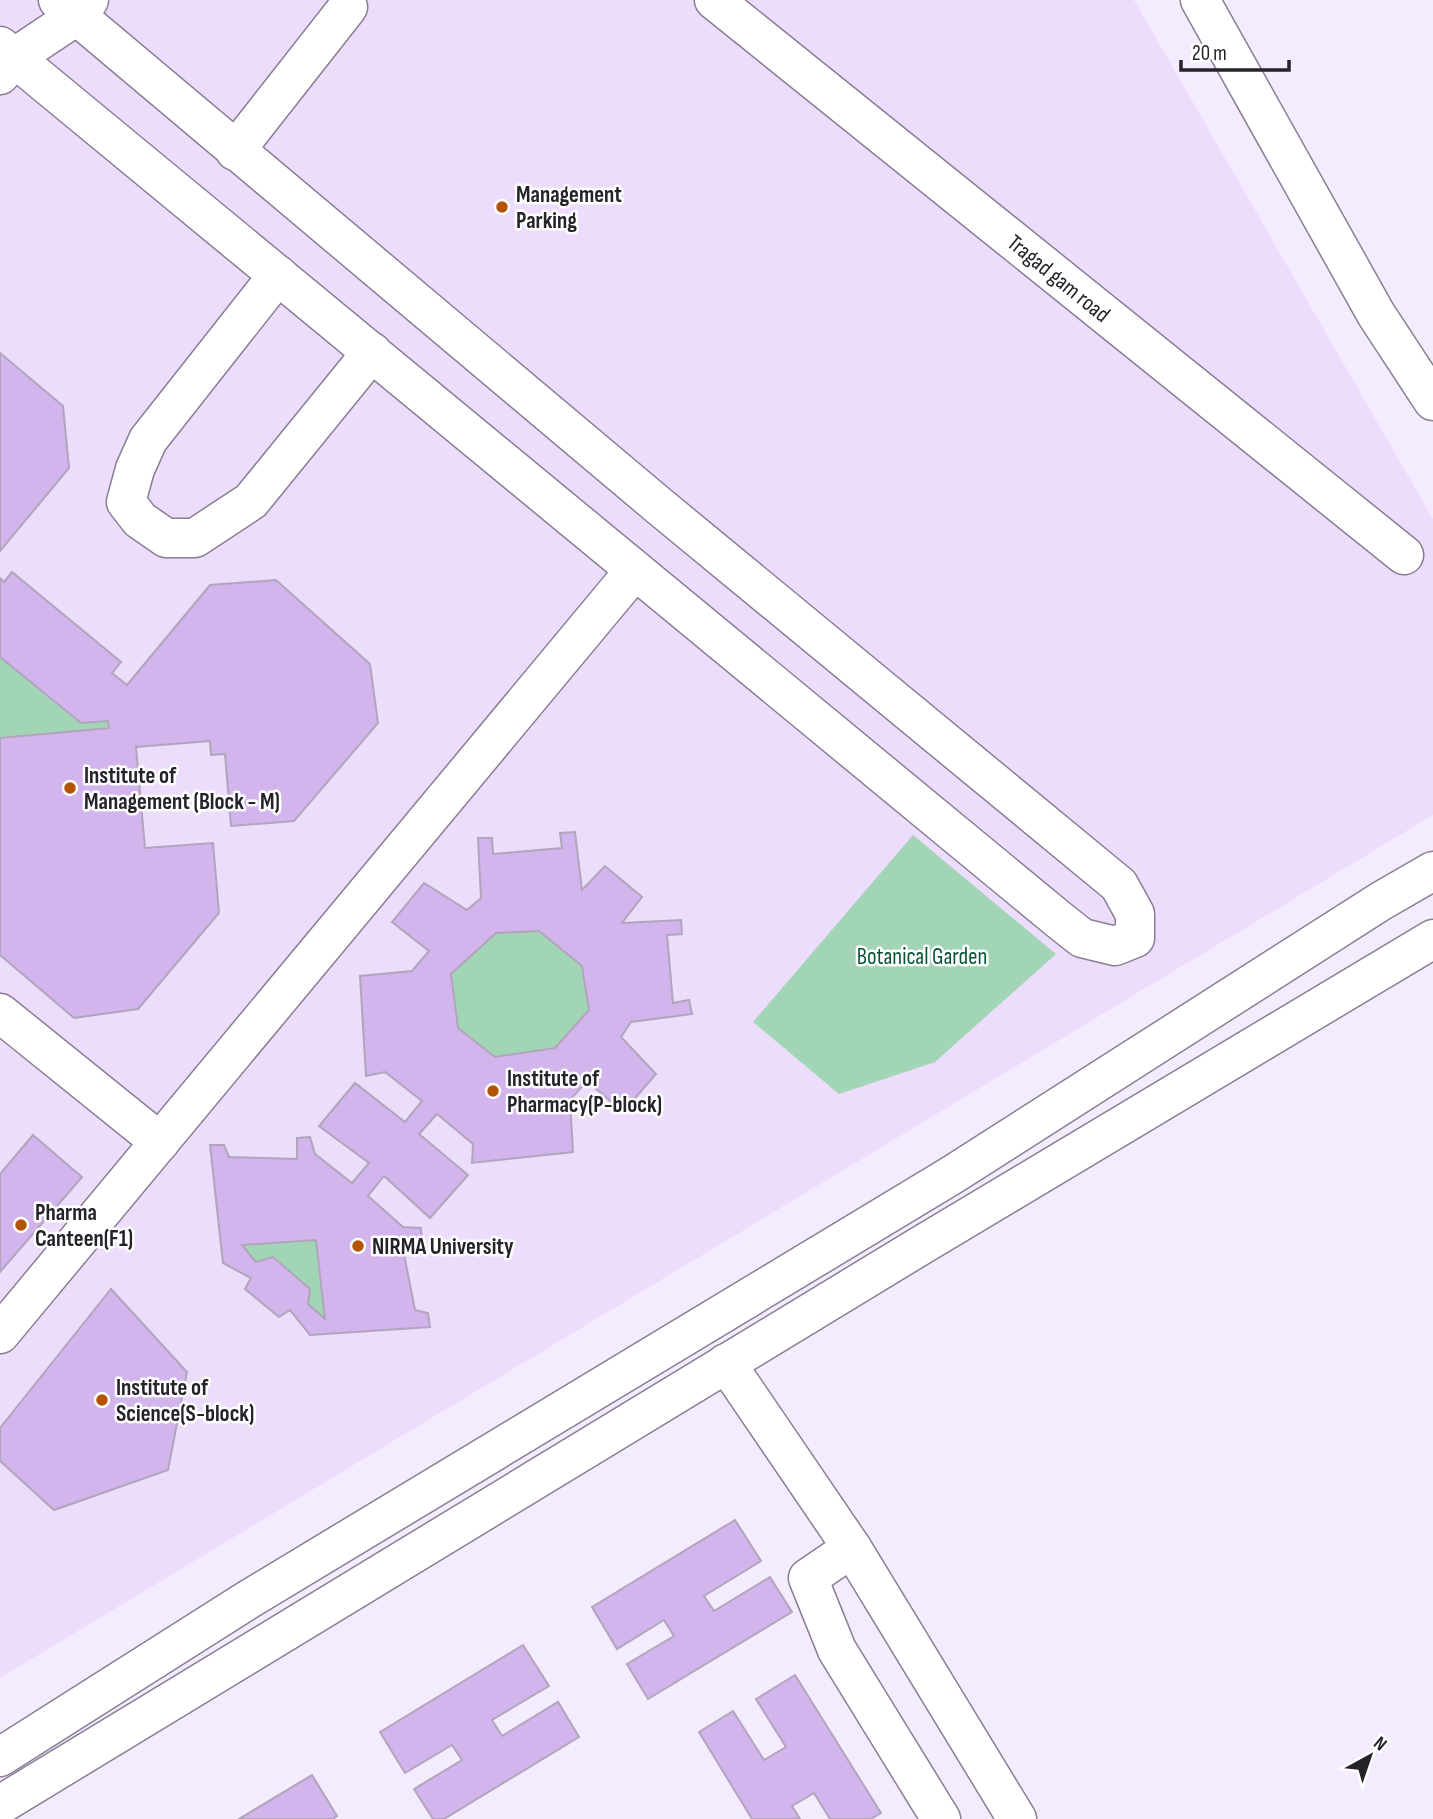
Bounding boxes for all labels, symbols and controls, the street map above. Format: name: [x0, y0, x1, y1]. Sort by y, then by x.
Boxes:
scale bar: [1181, 28, 1290, 72]
text: 20 m: [1192, 41, 1227, 66]
place label: Management Parking: [516, 181, 622, 235]
marker: Management Parking: [494, 199, 510, 215]
street label: Tragad gam road: [1001, 229, 1115, 329]
place label: Institute of Management (Block - M): [84, 762, 280, 816]
marker: Institute of Management (Block - M): [62, 780, 78, 796]
park label: Botanical Garden: [857, 943, 987, 971]
place label: Institute of Pharmacy(P-block): [507, 1065, 662, 1119]
marker: Institute of Pharmacy(P-block): [485, 1083, 501, 1099]
place label: Pharma Canteen(F1): [35, 1199, 133, 1253]
marker: Pharma Canteen(F1): [13, 1217, 29, 1233]
place label: NIRMA University: [372, 1233, 514, 1261]
marker: NIRMA University: [350, 1238, 366, 1254]
place label: Institute of Science(S-block): [116, 1374, 254, 1428]
marker: Institute of Science(S-block): [94, 1392, 110, 1408]
north arrow: [1335, 1721, 1405, 1791]
text: N: [1369, 1732, 1391, 1756]

